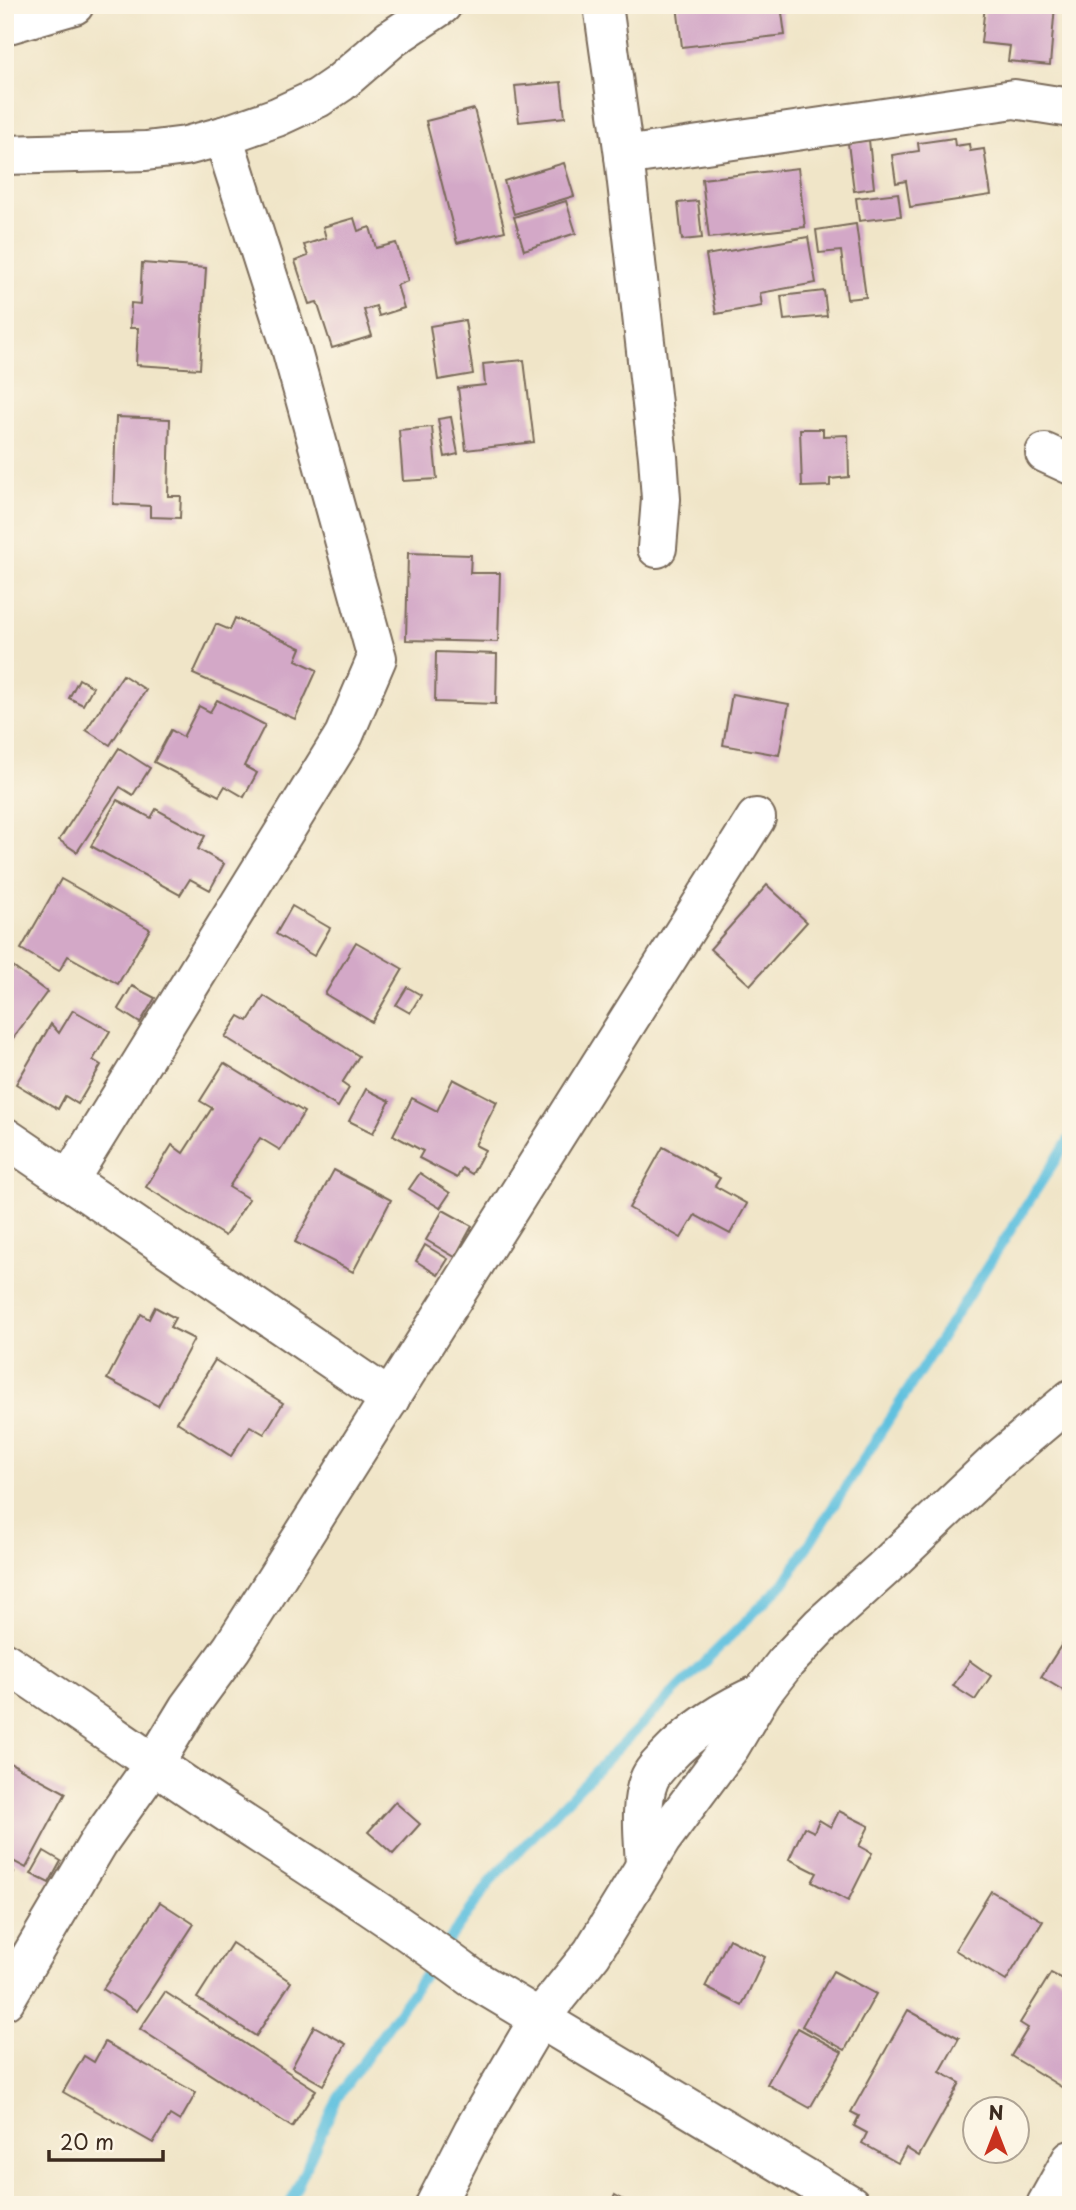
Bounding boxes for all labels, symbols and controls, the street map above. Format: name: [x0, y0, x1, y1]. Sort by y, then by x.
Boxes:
north arrow: [960, 2094, 1030, 2164]
text: N: [988, 2098, 1004, 2126]
scale bar: [49, 2119, 163, 2163]
text: 20 m: [60, 2125, 114, 2157]

